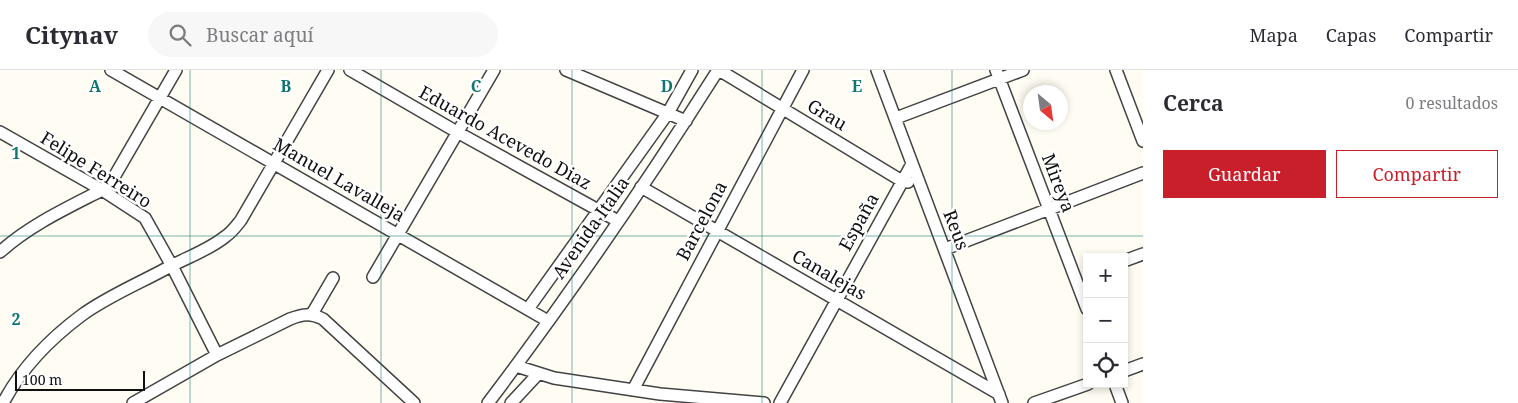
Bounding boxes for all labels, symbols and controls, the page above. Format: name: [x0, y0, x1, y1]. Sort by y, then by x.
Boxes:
search box: [148, 12, 498, 57]
text: Citynav: [25, 18, 118, 51]
icon: search: [166, 21, 194, 49]
text: Buscar aquí: [206, 22, 314, 48]
text: Mapa: [1250, 23, 1298, 47]
text: Capas: [1326, 23, 1376, 47]
text: Compartir: [1404, 23, 1493, 47]
text: A: [89, 75, 102, 97]
text: B: [281, 75, 292, 97]
text: C: [471, 75, 482, 97]
text: D: [661, 75, 673, 97]
text: E: [852, 75, 862, 97]
street label: Eduardo Acevedo Diaz: [415, 80, 596, 195]
north arrow: [1023, 85, 1068, 130]
text: Cerca: [1163, 89, 1224, 117]
text: 0 resultados: [1406, 92, 1498, 114]
street label: Grau: [803, 93, 852, 136]
street label: Felipe Ferreiro: [36, 125, 157, 213]
street label: Manuel Lavalleja: [269, 132, 410, 227]
text: 1: [11, 142, 21, 164]
street label: Mireya: [1037, 150, 1081, 215]
button: Guardar: [1163, 150, 1326, 198]
button: Compartir: [1336, 150, 1498, 198]
street label: Avenida Italia: [546, 172, 634, 283]
street label: Barcelona: [670, 177, 732, 264]
street label: España: [833, 188, 884, 255]
street label: Reus: [938, 206, 975, 253]
street label: Canalejas: [788, 243, 871, 305]
map controls: [1083, 253, 1128, 388]
button: +: [1083, 253, 1128, 298]
button: −: [1083, 298, 1128, 343]
text: 2: [11, 308, 21, 330]
button: locate: [1083, 343, 1128, 388]
scale bar: [15, 368, 145, 391]
text: 100 m: [22, 370, 62, 389]

